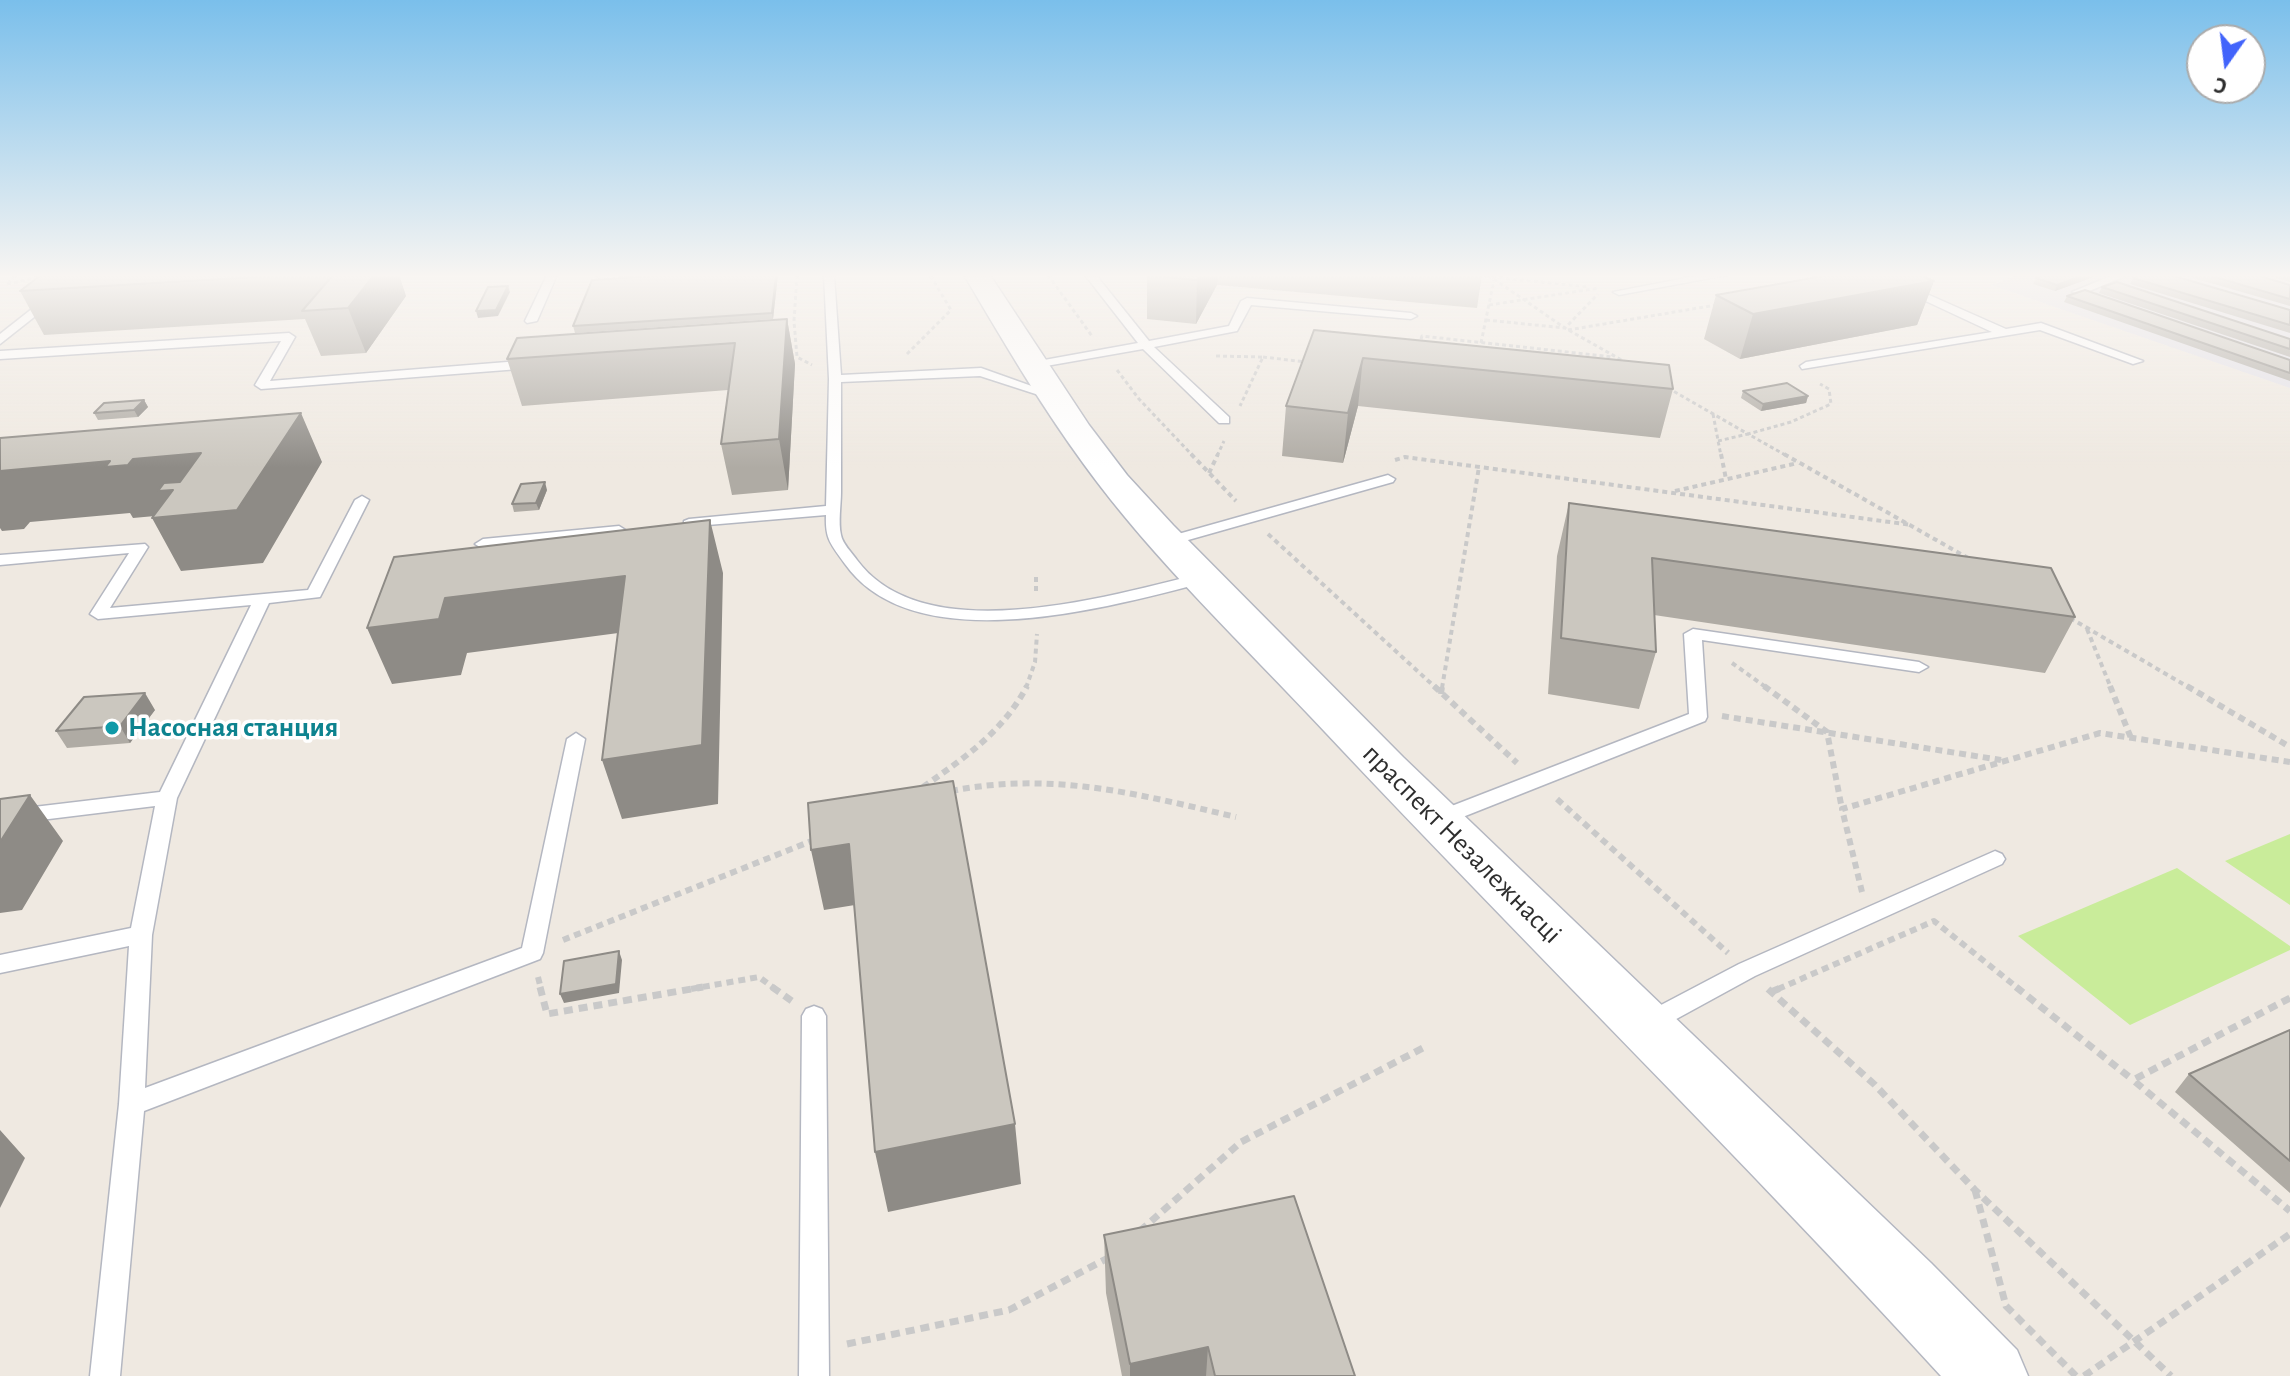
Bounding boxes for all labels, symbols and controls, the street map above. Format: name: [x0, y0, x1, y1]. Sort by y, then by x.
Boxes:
north arrow: [2186, 24, 2266, 104]
text: С: [2212, 73, 2229, 97]
place label: Насосная станция: [128, 711, 338, 745]
marker: Насосная станция: [103, 719, 121, 737]
street label: праспект Незалежнасці: [1355, 737, 1569, 951]

